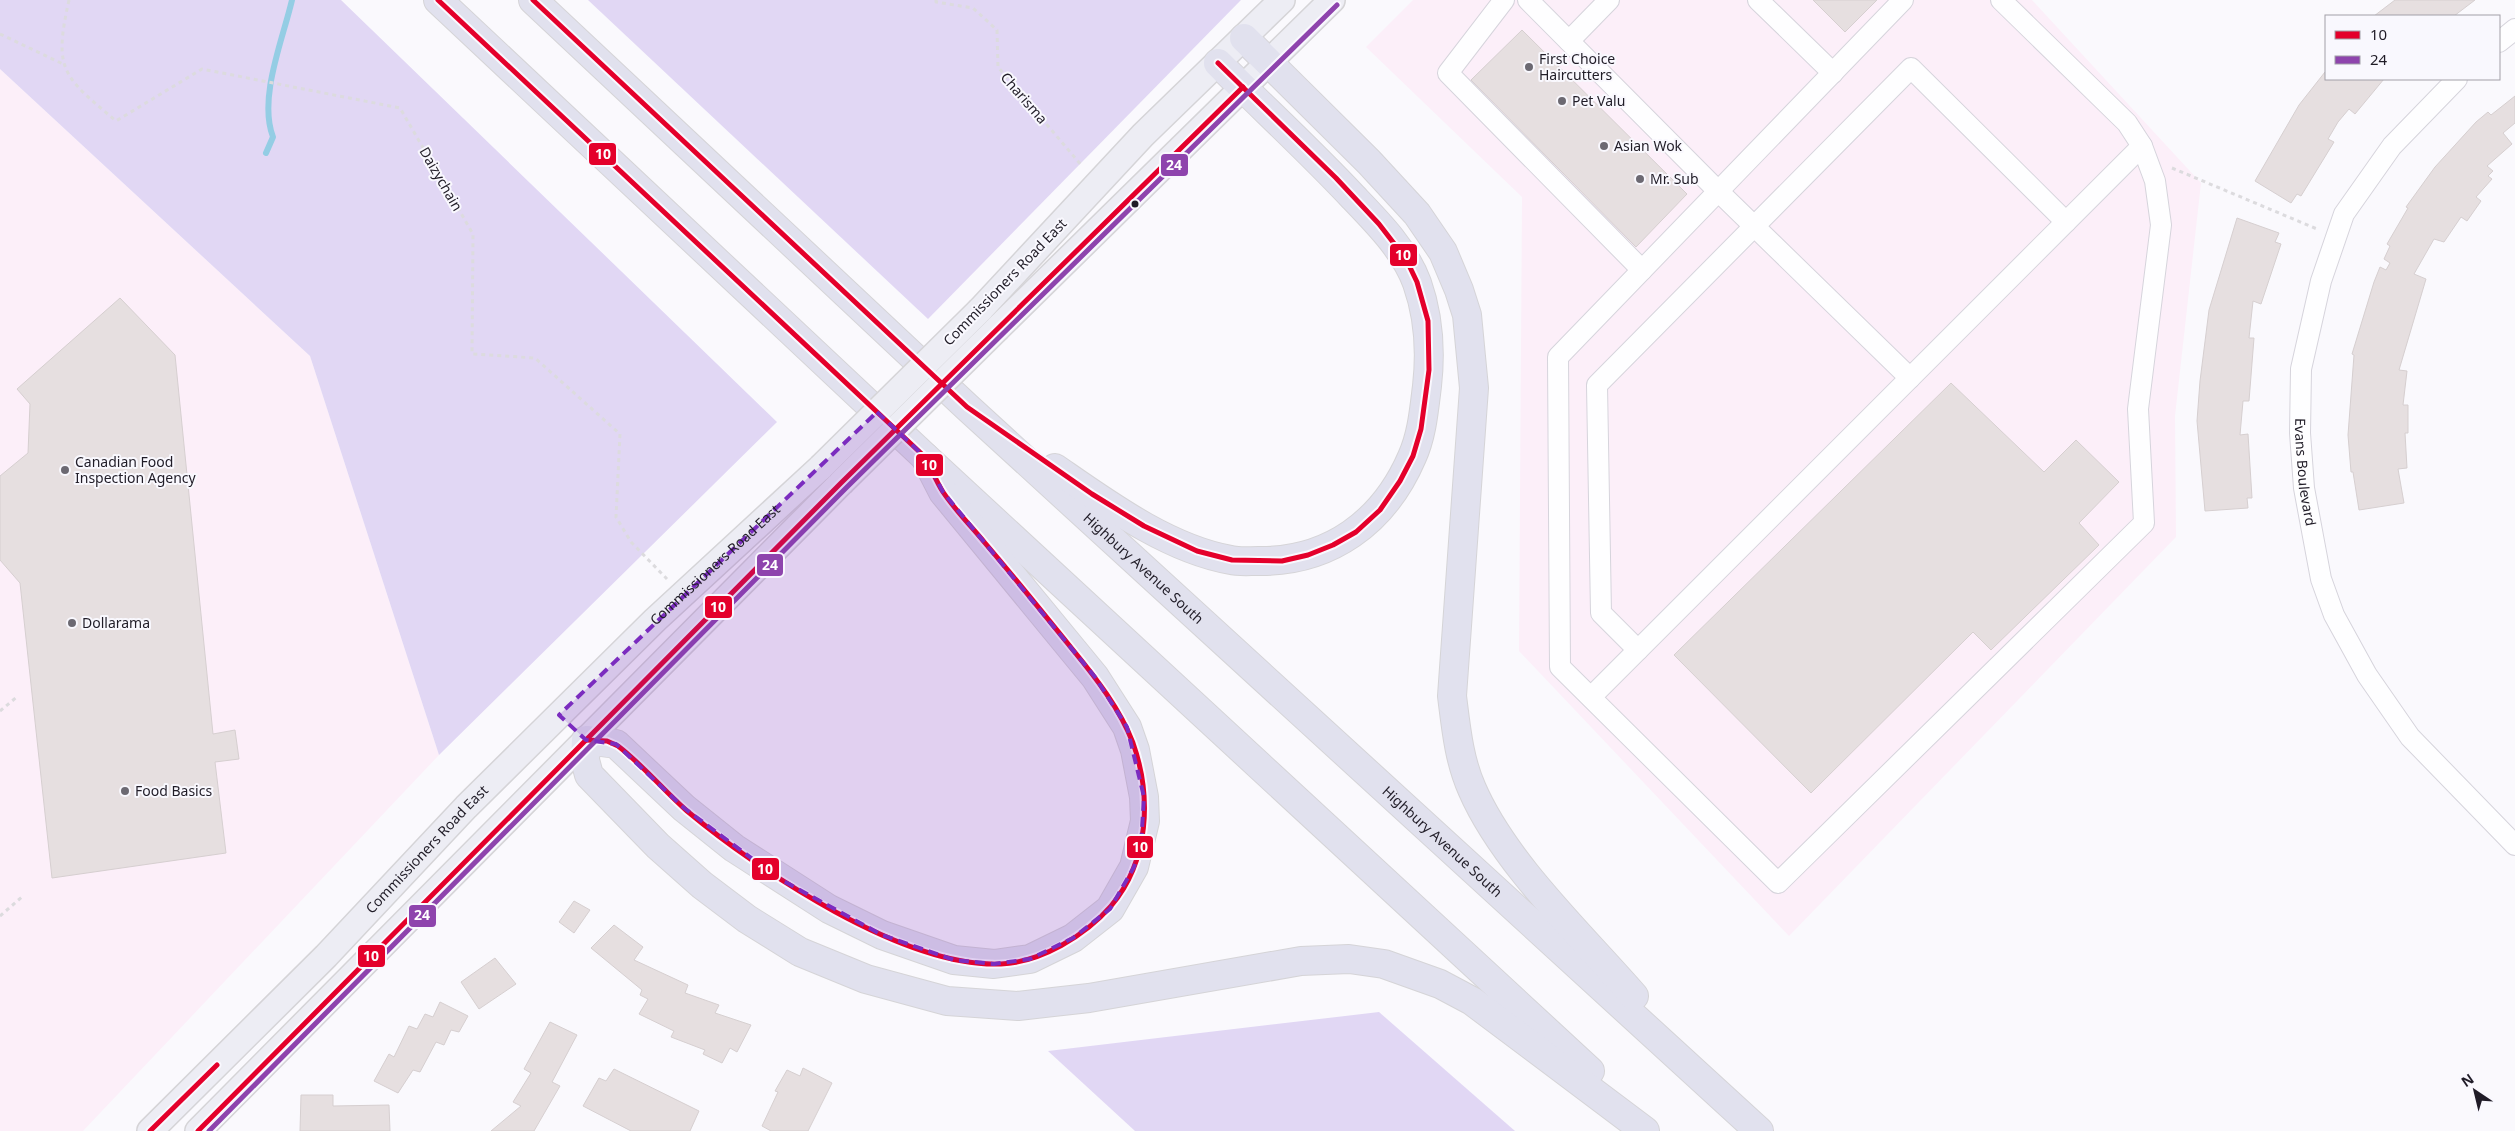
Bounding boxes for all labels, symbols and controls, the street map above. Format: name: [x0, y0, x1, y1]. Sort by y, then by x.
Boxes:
legend: [2325, 15, 2500, 80]
text: 10: [2370, 24, 2387, 44]
place label: First Choice Haircutters: [1539, 49, 1615, 84]
text: 24: [2370, 49, 2388, 69]
marker: First Choice Haircutters: [1523, 61, 1535, 73]
street label: Charisma: [997, 68, 1052, 127]
place label: Pet Valu: [1572, 91, 1625, 110]
marker: Pet Valu: [1556, 95, 1568, 107]
place label: Asian Wok: [1614, 136, 1683, 155]
marker: Asian Wok: [1598, 140, 1610, 152]
line badge: 10: [588, 142, 617, 166]
street label: Daizychain: [415, 143, 467, 214]
text: 10: [595, 144, 611, 163]
line badge: 24: [1160, 153, 1189, 177]
text: 24: [1166, 155, 1182, 174]
place label: Mr. Sub: [1650, 169, 1699, 188]
marker: Mr. Sub: [1634, 173, 1646, 185]
unlabelled marker: [1130, 199, 1140, 209]
street label: Commissioners Road East: [939, 214, 1071, 349]
line badge: 10: [1389, 243, 1418, 267]
text: 10: [1395, 245, 1411, 264]
street label: Evans Boulevard: [2291, 418, 2321, 527]
place label: Canadian Food Inspection Agency: [75, 452, 197, 487]
line badge: 10: [915, 453, 944, 477]
text: 10: [921, 455, 937, 474]
marker: Canadian Food Inspection Agency: [59, 464, 71, 476]
street label: Commissioners Road East: [646, 500, 784, 629]
street label: Highbury Avenue South: [1080, 508, 1208, 628]
line badge: 24: [756, 553, 784, 577]
text: 24: [762, 555, 778, 574]
line badge: 10: [704, 595, 733, 619]
text: 10: [710, 597, 726, 616]
place label: Dollarama: [82, 613, 150, 632]
marker: Dollarama: [66, 617, 78, 629]
place label: Food Basics: [135, 781, 212, 800]
street label: Commissioners Road East: [361, 781, 492, 917]
street label: Highbury Avenue South: [1378, 781, 1507, 901]
marker: Food Basics: [119, 785, 131, 797]
line badge: 10: [1126, 835, 1154, 859]
text: 10: [1132, 837, 1148, 856]
line badge: 10: [751, 857, 780, 881]
text: 10: [757, 859, 773, 878]
line badge: 24: [408, 904, 437, 928]
text: 24: [414, 905, 430, 924]
line badge: 10: [357, 944, 386, 968]
text: 10: [363, 946, 379, 965]
north arrow: [2450, 1066, 2500, 1116]
text: N: [2457, 1069, 2477, 1091]

